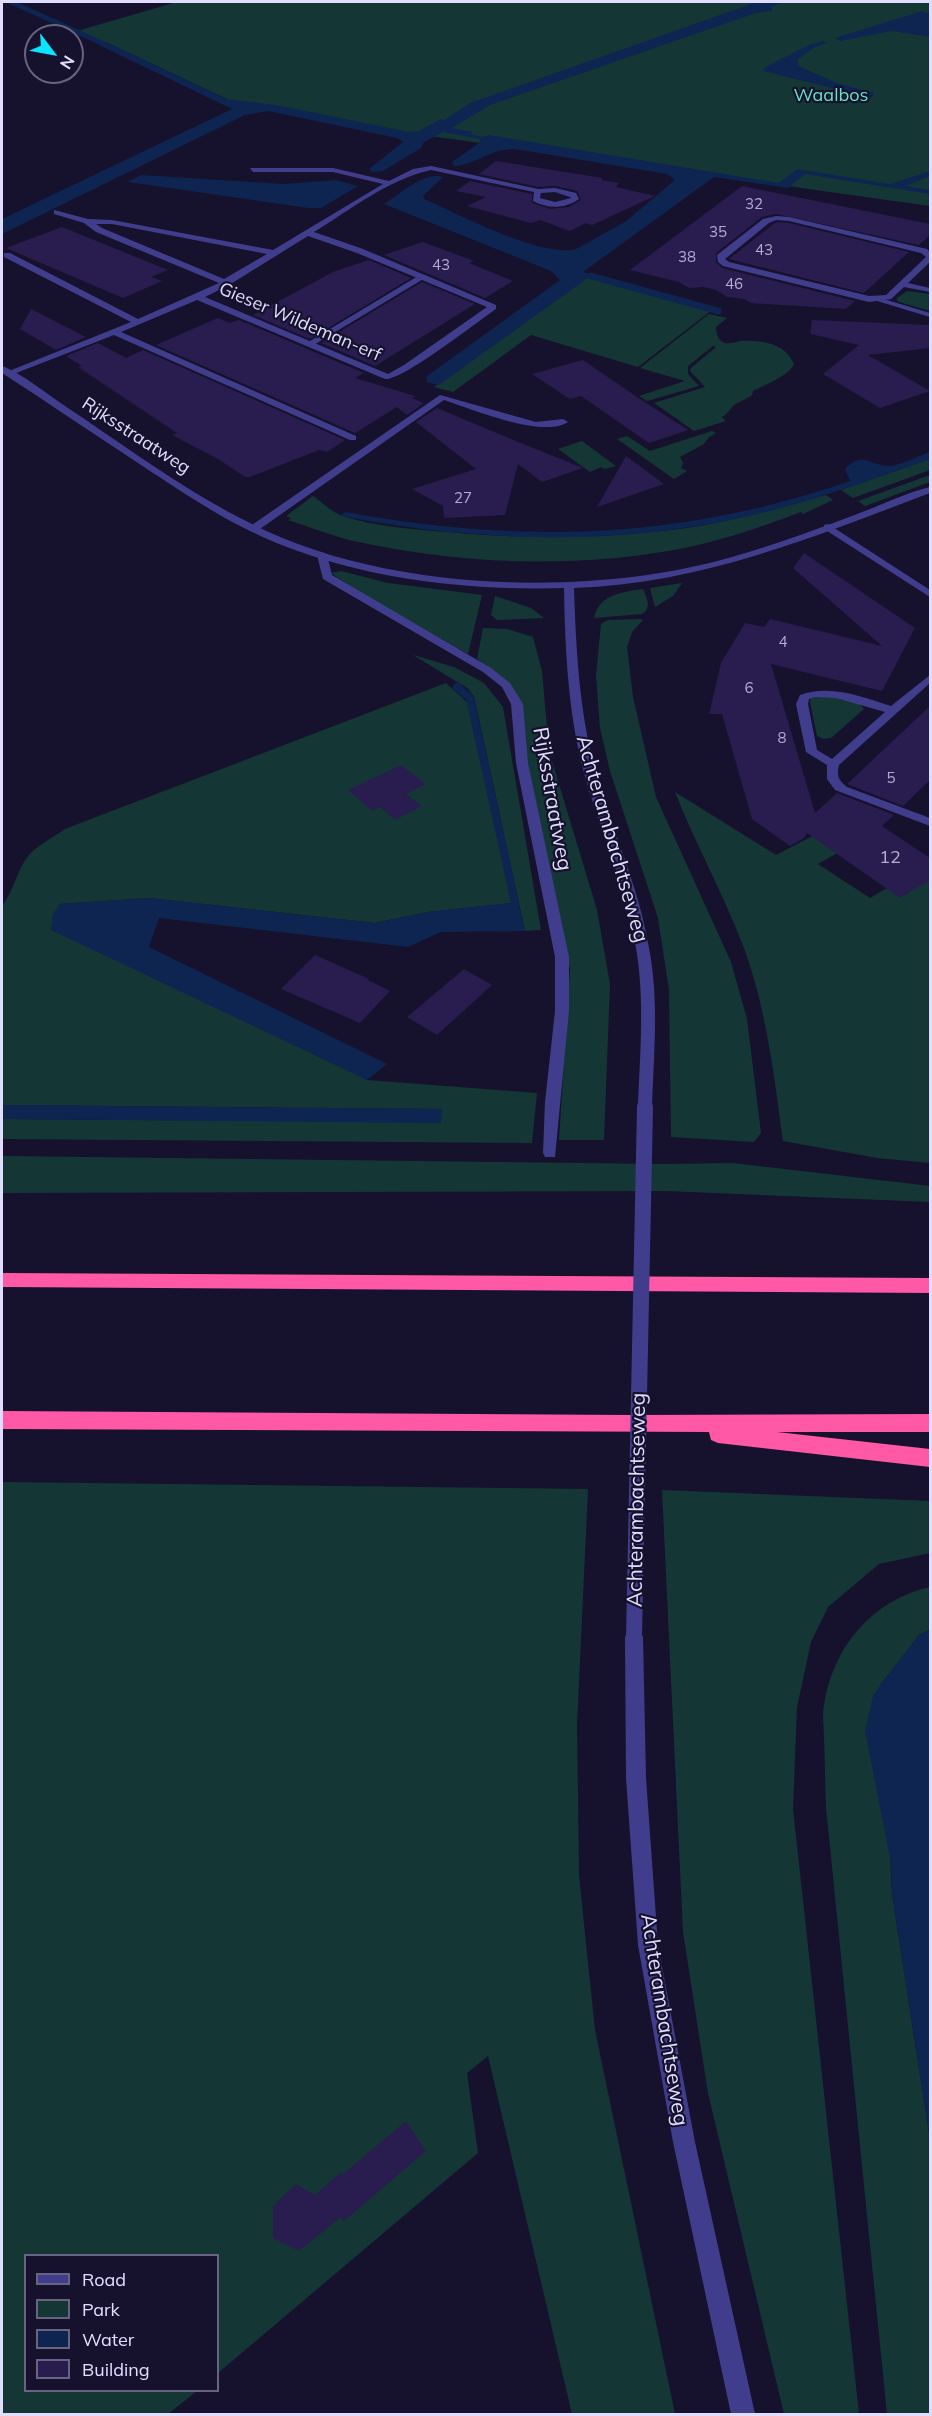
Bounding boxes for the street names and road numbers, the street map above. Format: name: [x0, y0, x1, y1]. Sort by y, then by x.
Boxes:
street label: Gieser Wildeman-erf: [216, 278, 384, 366]
street label: Rijksstraatweg: [78, 393, 194, 479]
street label: Rijksstraatweg: [527, 725, 577, 873]
street label: Achterambachtseweg: [570, 732, 654, 946]
street label: Achterambachtseweg: [623, 1393, 651, 1607]
street label: Achterambachtseweg: [635, 1912, 693, 2128]

